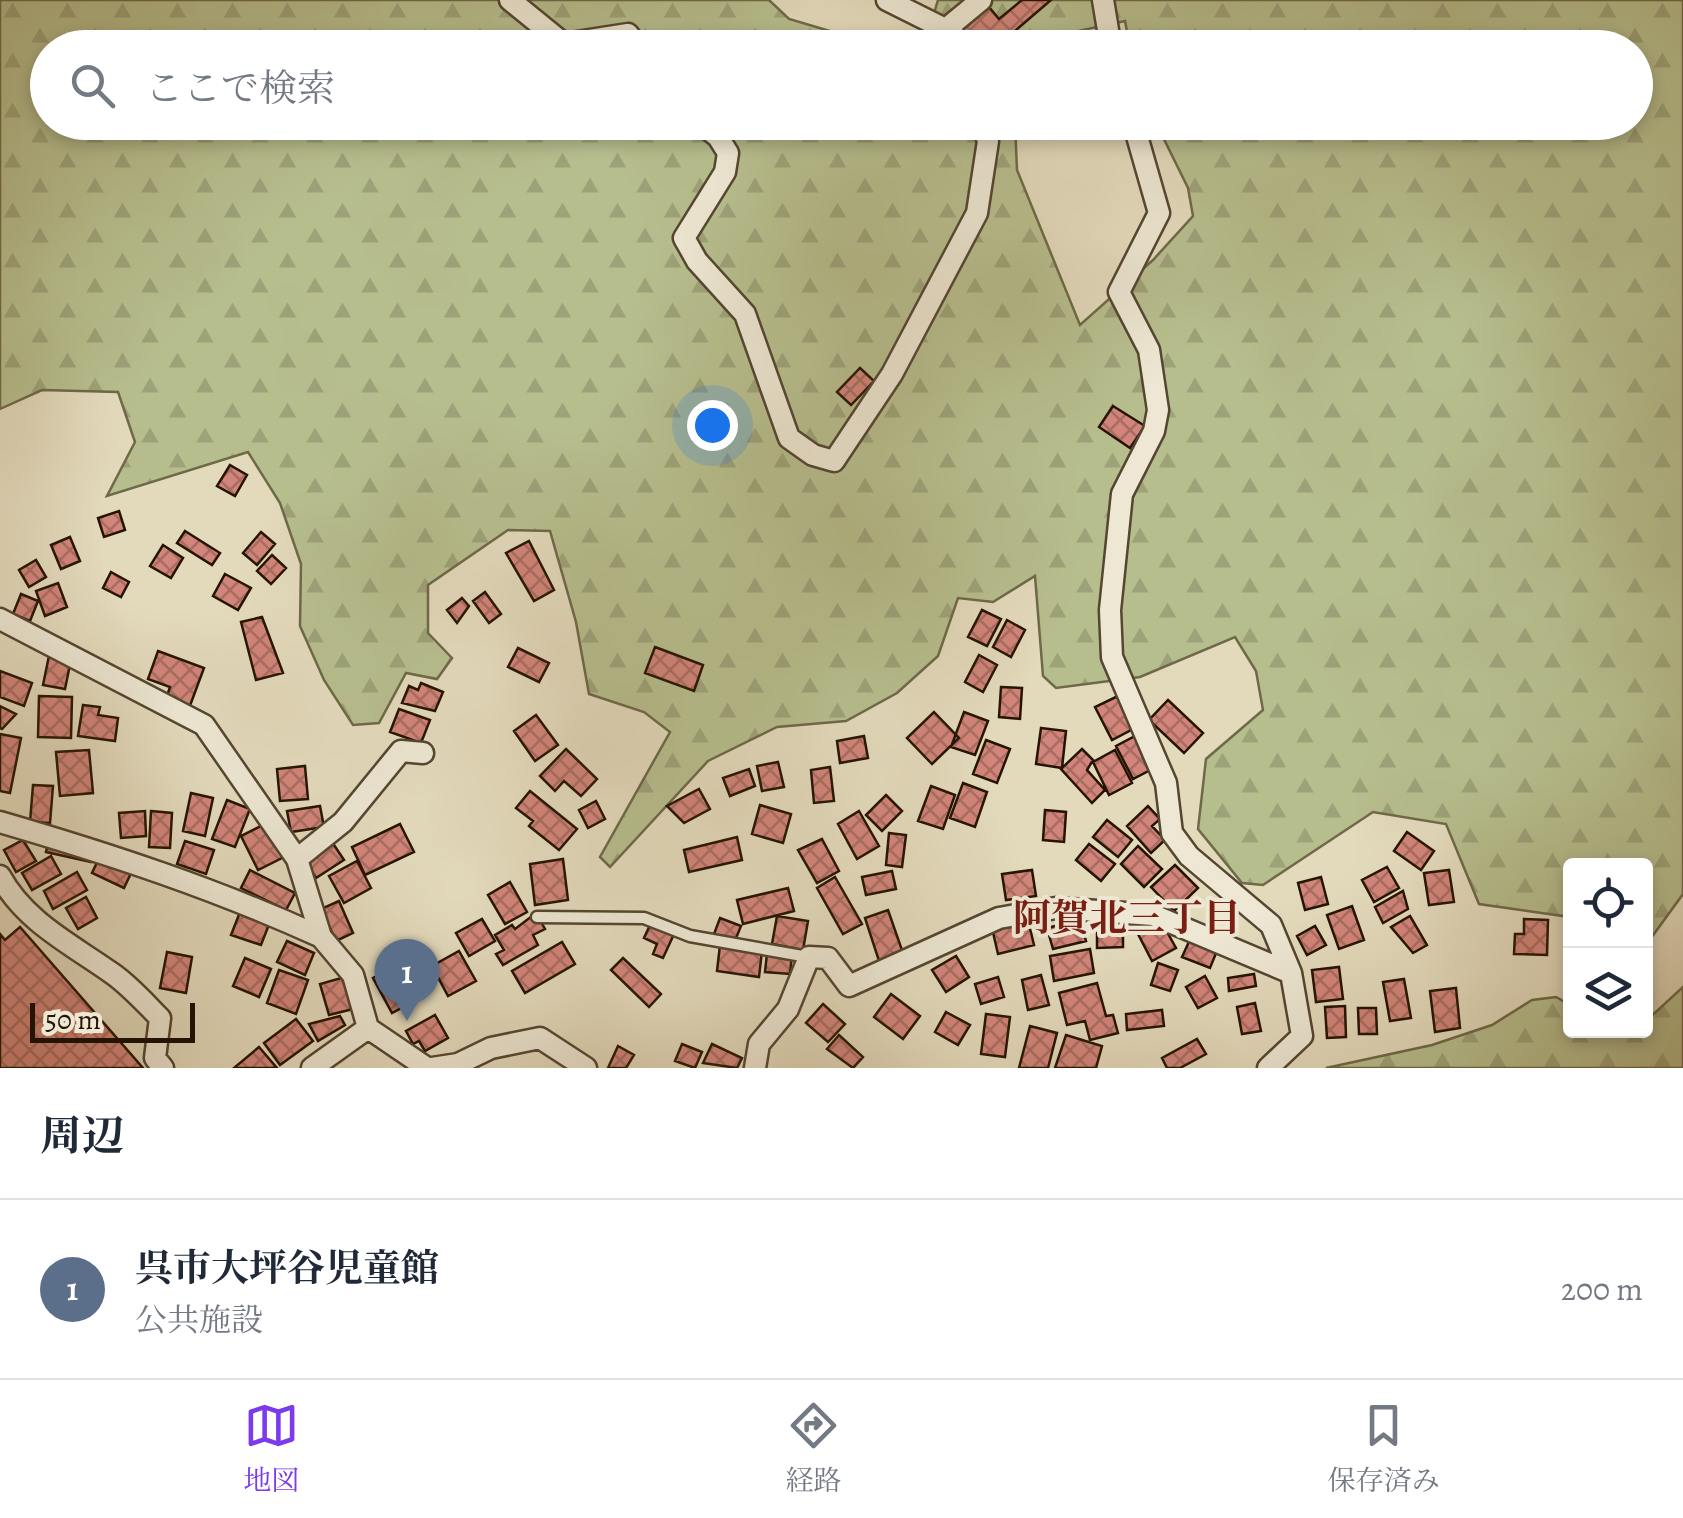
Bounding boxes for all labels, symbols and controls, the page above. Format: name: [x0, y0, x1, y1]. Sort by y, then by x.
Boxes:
search box: [30, 30, 1653, 140]
icon: search: [65, 58, 120, 113]
text: ここで検索: [145, 62, 335, 114]
your location: [687, 400, 738, 451]
map controls: [1563, 858, 1653, 1038]
button: locate: [1563, 858, 1653, 948]
district label: 阿賀北三丁目: [1013, 892, 1241, 944]
pin: 1: [374, 938, 440, 1021]
button: layers: [1563, 948, 1653, 1038]
scale bar: [30, 998, 195, 1042]
text: 50 m: [45, 1001, 101, 1039]
text: 周辺: [40, 1107, 124, 1164]
text: 呉市大坪谷児童館: [135, 1242, 439, 1294]
text: 1: [67, 1267, 78, 1311]
text: 200 m: [1561, 1267, 1643, 1311]
text: 公共施設: [135, 1298, 263, 1342]
tab: 地図: [243, 1398, 299, 1500]
tab: 経路: [785, 1398, 842, 1500]
tab: 保存済み: [1328, 1398, 1440, 1500]

